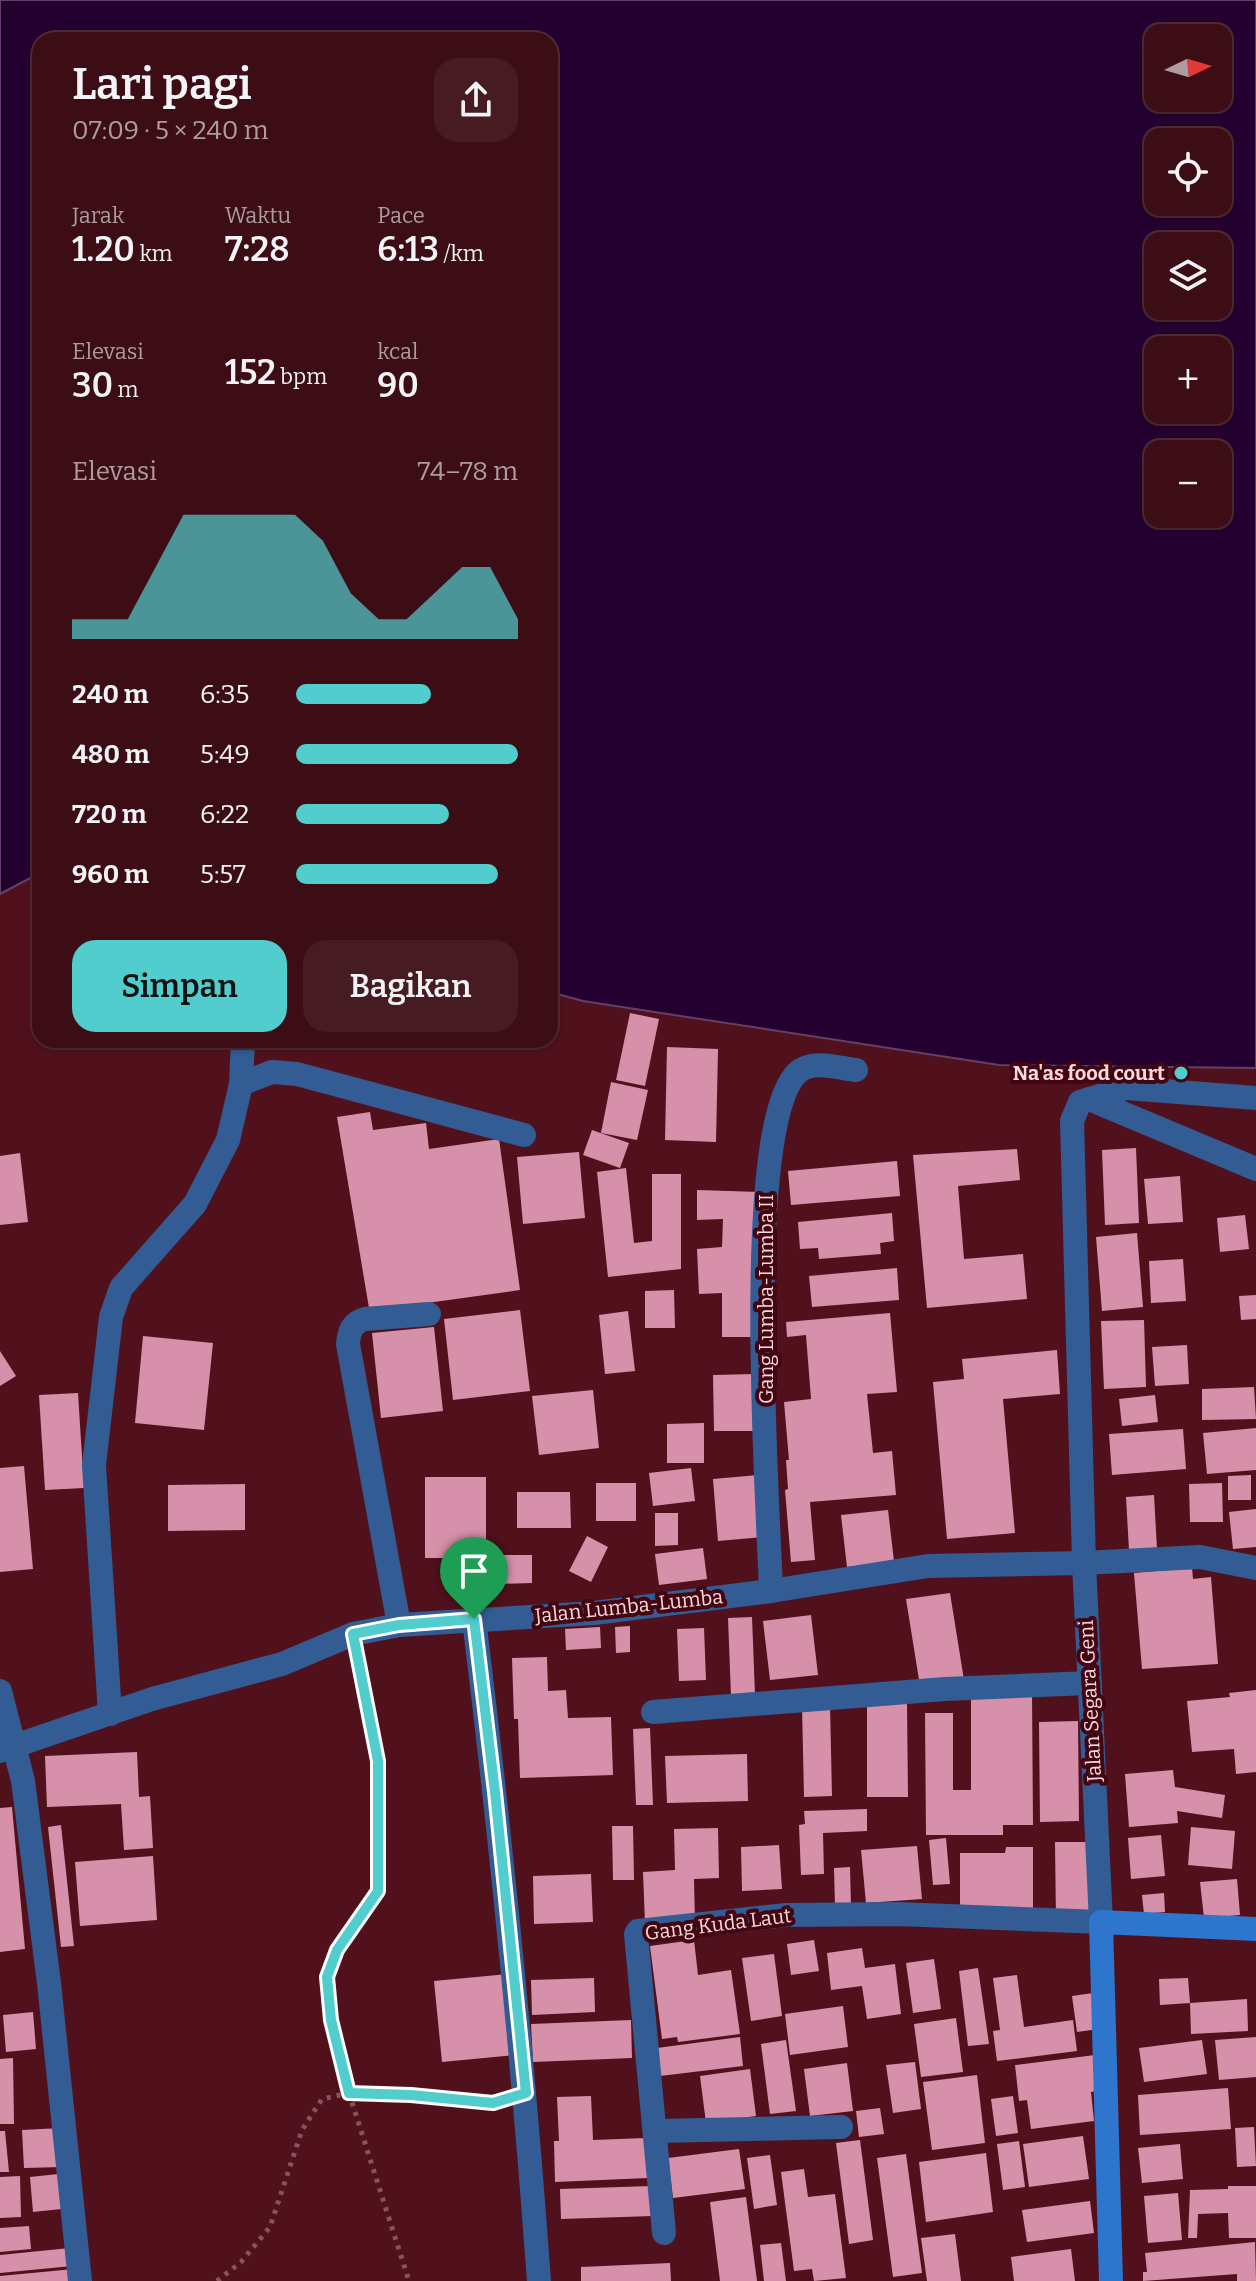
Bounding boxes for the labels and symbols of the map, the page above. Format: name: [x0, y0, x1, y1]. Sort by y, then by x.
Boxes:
north arrow: [1144, 24, 1232, 112]
place label: Na'as food court: [1013, 1061, 1165, 1085]
marker: Na'as food court: [1172, 1064, 1190, 1082]
street label: Gang Lumba-Lumba II: [754, 1194, 778, 1404]
pin: [440, 1537, 508, 1619]
street label: Jalan Lumba-Lumba: [533, 1584, 724, 1628]
street label: Jalan Segara Geni: [1074, 1619, 1106, 1784]
street label: Gang Kuda Laut: [644, 1903, 792, 1945]

